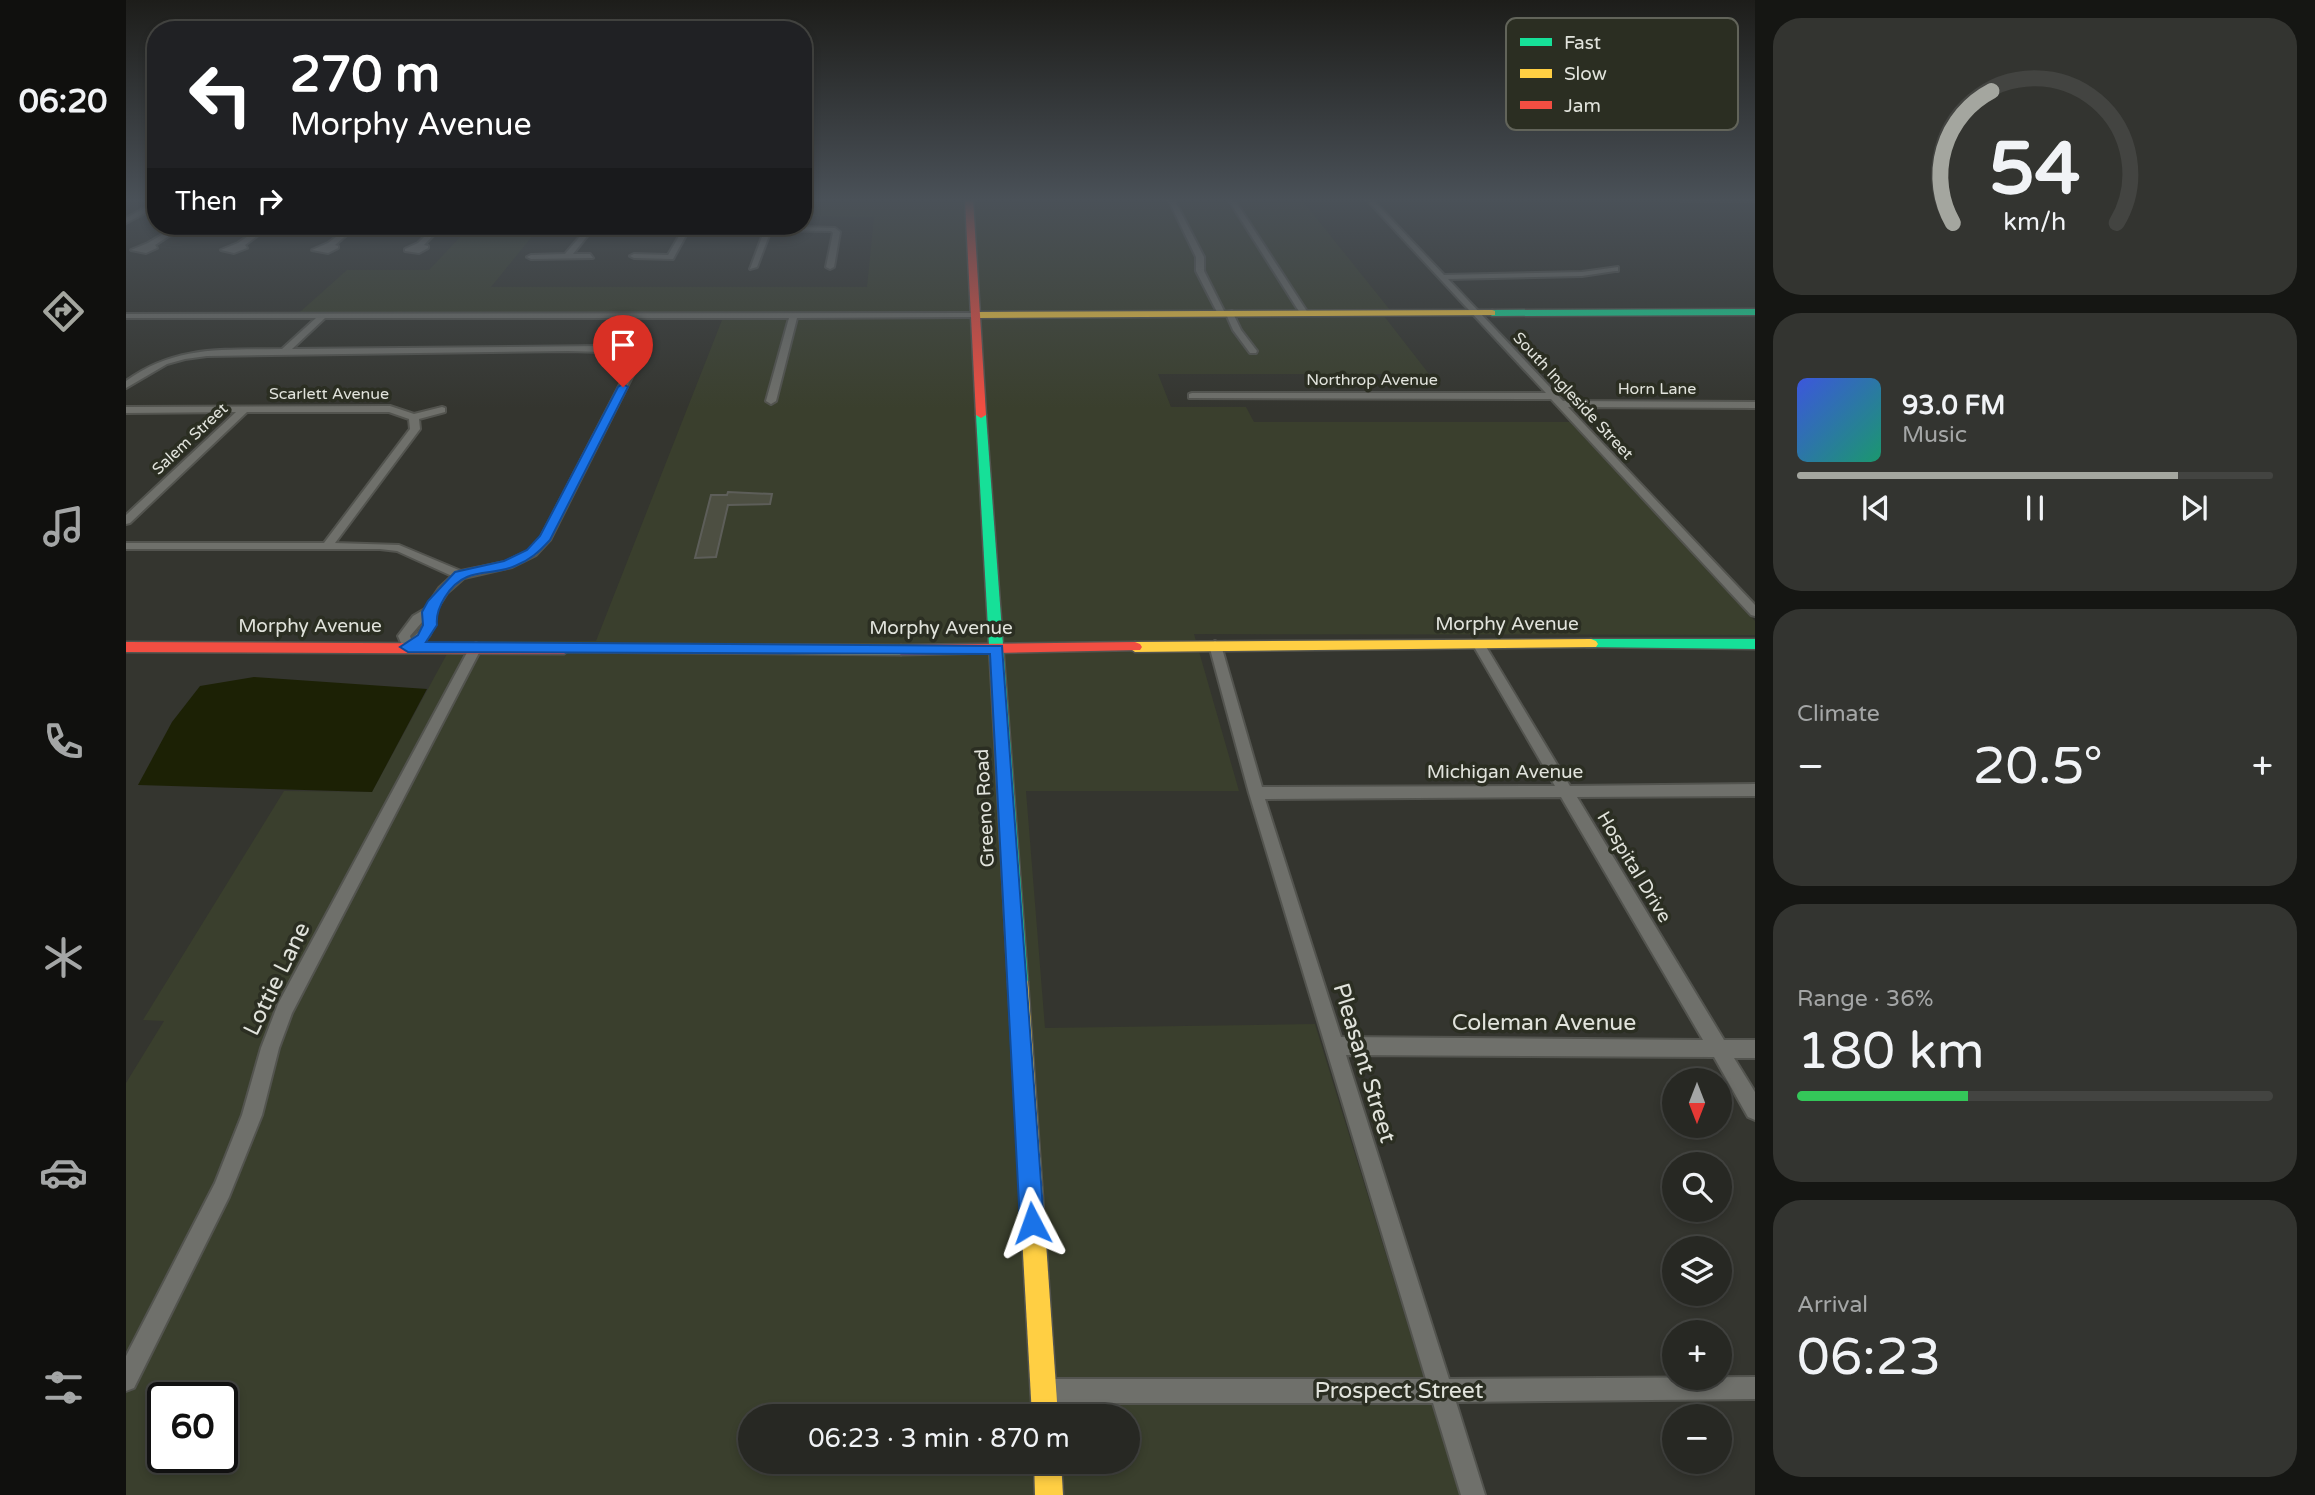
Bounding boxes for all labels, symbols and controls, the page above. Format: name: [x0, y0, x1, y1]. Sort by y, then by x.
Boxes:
legend: [1506, 18, 1738, 130]
text: Fast: [1564, 32, 1601, 54]
text: 270 m: [290, 46, 440, 105]
icon: left: [175, 49, 266, 140]
text: Slow: [1564, 63, 1607, 85]
text: 06:20: [19, 83, 107, 121]
text: Jam: [1564, 95, 1601, 117]
text: Morphy Avenue: [290, 106, 532, 144]
text: 54: [1989, 126, 2081, 214]
icon: right: [251, 182, 289, 220]
text: Then: [175, 186, 237, 217]
text: km/h: [2004, 207, 2066, 237]
icon: directions: [39, 287, 88, 336]
pin: [593, 315, 653, 387]
icon: arrive: [604, 326, 642, 364]
street label: South Ingleside Street: [1509, 328, 1637, 464]
street label: Northrop Avenue: [1306, 370, 1438, 390]
street label: Horn Lane: [1618, 379, 1696, 399]
street label: Scarlett Avenue: [269, 384, 389, 404]
text: 93.0 FM: [1902, 390, 2005, 421]
street label: Salem Street: [148, 399, 232, 479]
text: Music: [1902, 421, 1967, 449]
icon: previous: [1857, 489, 1895, 527]
icon: pause: [2016, 489, 2054, 527]
icon: next: [2175, 489, 2213, 527]
icon: music: [39, 502, 88, 551]
street label: Morphy Avenue: [1435, 613, 1579, 635]
street label: Morphy Avenue: [238, 615, 382, 637]
street label: Morphy Avenue: [869, 617, 1013, 639]
text: Climate: [1797, 700, 1880, 728]
icon: phone: [39, 717, 88, 766]
text: 20.5°: [1973, 735, 2103, 798]
text: −: [1797, 744, 1824, 790]
text: +: [2252, 744, 2273, 790]
street label: Greeno Road: [971, 748, 999, 868]
street label: Michigan Avenue: [1427, 761, 1583, 783]
street label: Hospital Drive: [1592, 807, 1676, 927]
street label: Lottie Lane: [238, 918, 316, 1040]
icon: climate: [39, 933, 88, 982]
street label: Pleasant Street: [1326, 980, 1402, 1146]
text: Range · 36%: [1797, 985, 1933, 1013]
street label: Coleman Avenue: [1452, 1009, 1636, 1037]
text: 180 km: [1797, 1020, 1985, 1083]
north arrow: [1662, 1068, 1732, 1138]
map controls: [1662, 1068, 1732, 1474]
icon: car: [39, 1148, 88, 1197]
button: search: [1662, 1152, 1732, 1222]
position arrow: [995, 1186, 1069, 1260]
button: layers: [1662, 1236, 1732, 1306]
text: Arrival: [1797, 1291, 1868, 1319]
button: +: [1662, 1320, 1732, 1390]
text: 06:23: [1797, 1326, 1941, 1389]
icon: filters: [39, 1363, 88, 1412]
street label: Prospect Street: [1314, 1377, 1484, 1405]
speed limit sign: 60: [147, 1382, 238, 1473]
button: −: [1662, 1404, 1732, 1474]
text: 06:23 · 3 min · 870 m: [808, 1423, 1070, 1454]

